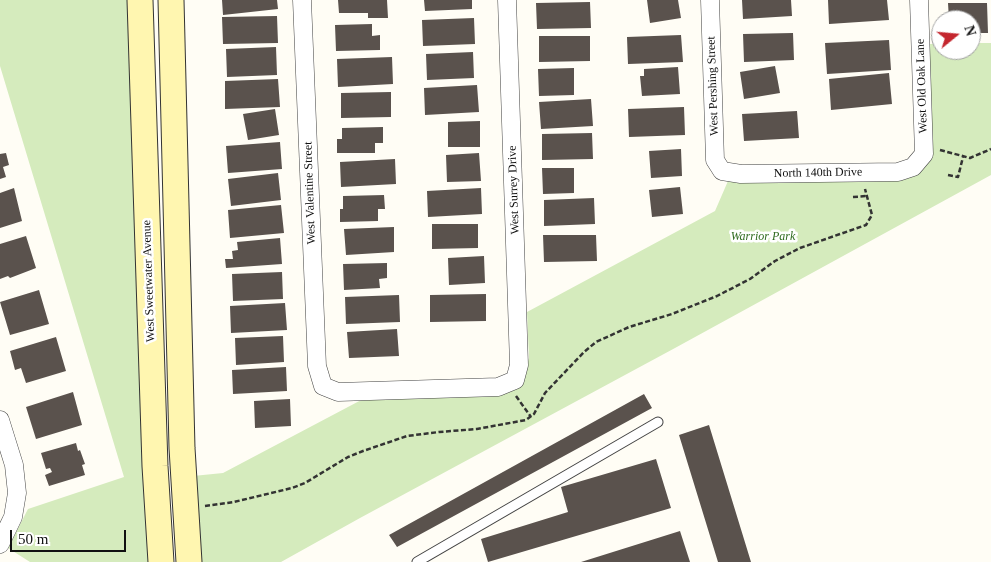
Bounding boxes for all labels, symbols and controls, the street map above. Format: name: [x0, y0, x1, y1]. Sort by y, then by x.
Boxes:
north arrow: [931, 10, 981, 60]
text: N: [961, 24, 979, 38]
street label: West Pershing Street: [704, 36, 722, 136]
street label: West Old Oak Lane: [913, 38, 931, 134]
street label: West Valentine Street: [301, 141, 319, 245]
street label: West Surrey Drive: [505, 145, 523, 235]
street label: North 140th Drive: [774, 165, 862, 181]
street label: West Sweetwater Avenue: [140, 220, 158, 342]
park label: Warrior Park: [731, 230, 795, 244]
scale bar: [12, 520, 129, 552]
text: 50 m: [18, 531, 48, 547]

